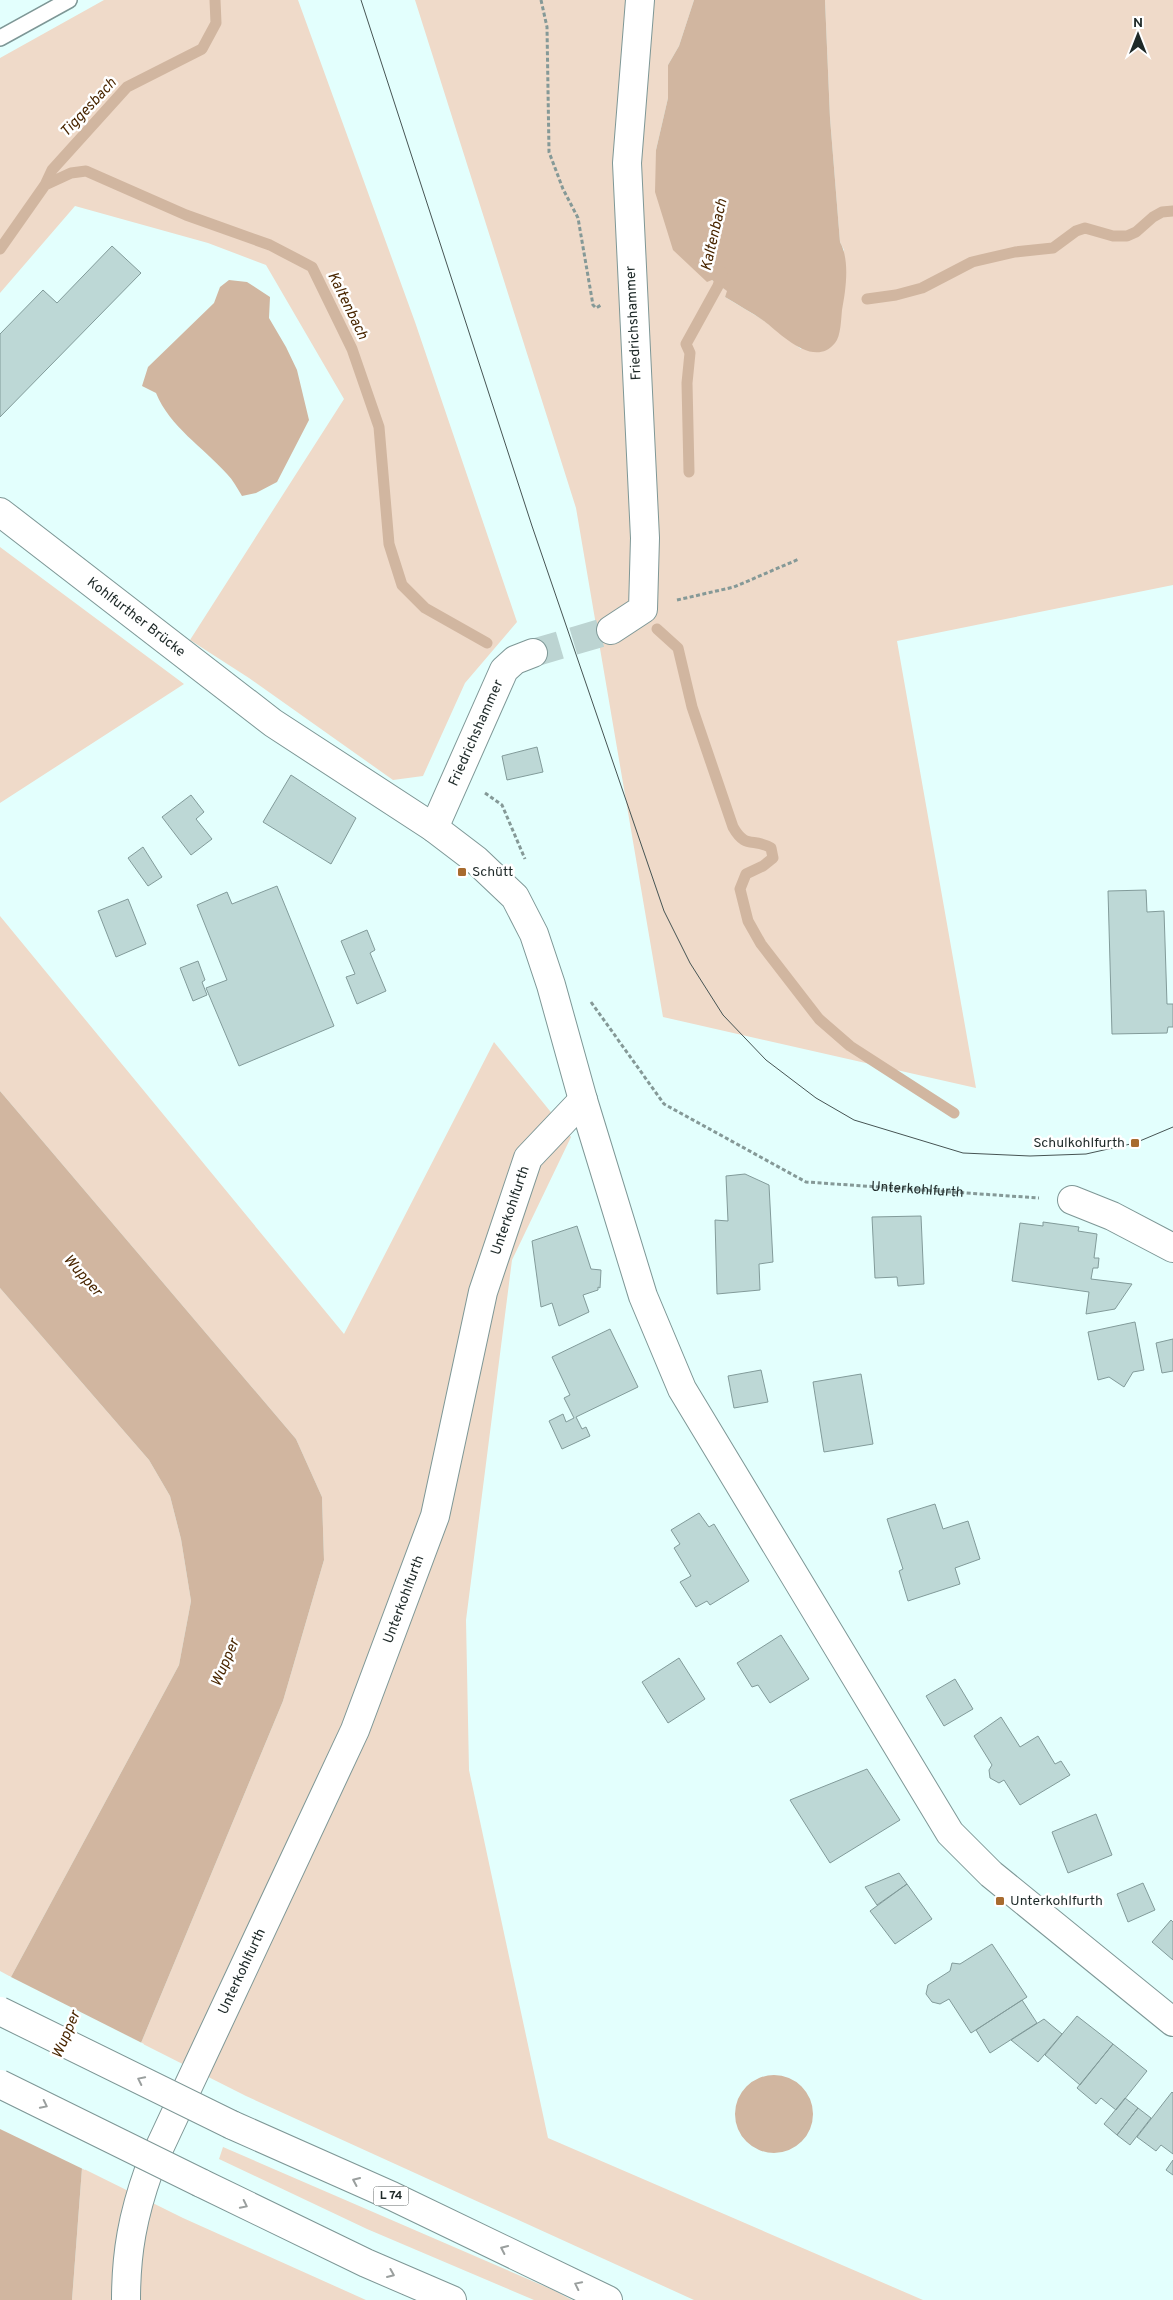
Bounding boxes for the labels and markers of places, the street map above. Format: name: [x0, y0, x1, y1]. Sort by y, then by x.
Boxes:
place label: Schütt: [472, 864, 513, 881]
marker: Schütt: [456, 866, 468, 878]
place label: Schulkohlfurth: [1033, 1135, 1125, 1152]
marker: Schulkohlfurth: [1129, 1137, 1141, 1149]
place label: Unterkohlfurth: [1010, 1893, 1103, 1910]
marker: Unterkohlfurth: [994, 1895, 1006, 1907]

